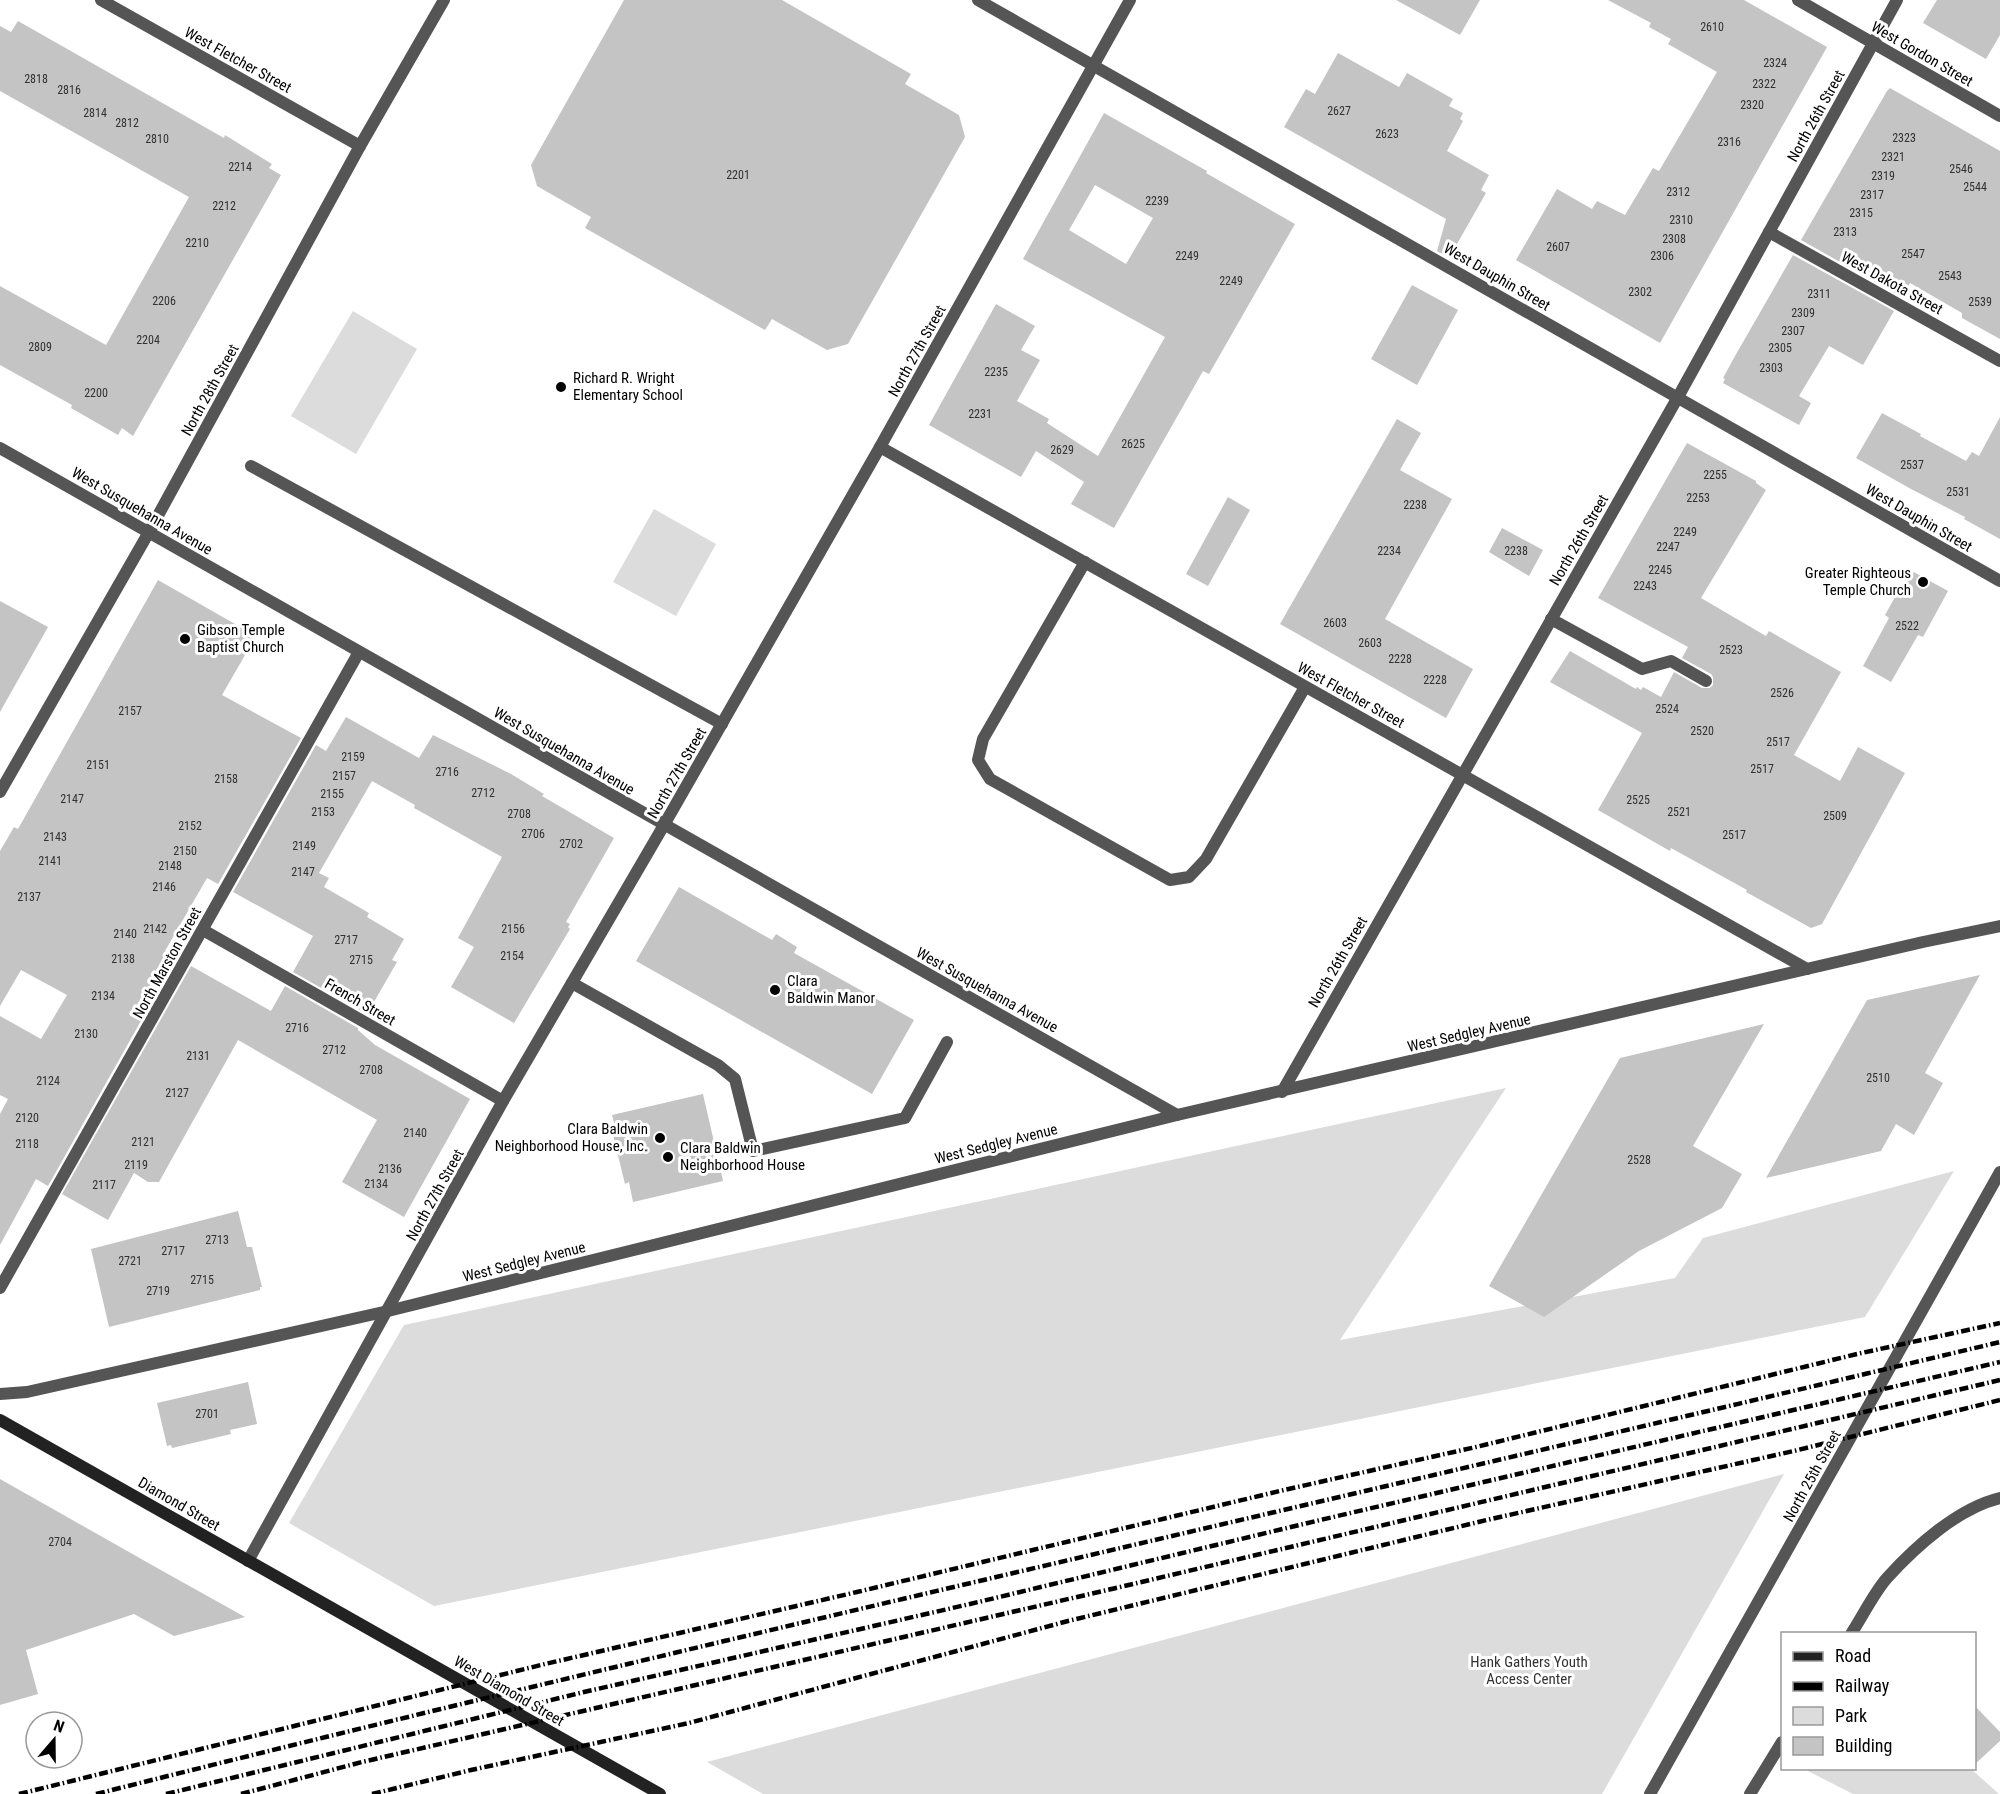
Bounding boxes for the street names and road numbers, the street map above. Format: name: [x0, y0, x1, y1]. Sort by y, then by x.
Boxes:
street label: West Gordon Street: [1868, 18, 1976, 90]
street label: West Fletcher Street: [181, 23, 295, 97]
street label: North 26th Street: [1783, 67, 1849, 165]
street label: West Dauphin Street: [1441, 239, 1553, 315]
street label: West Dakota Street: [1838, 248, 1946, 318]
street label: North 27th Street: [884, 302, 950, 400]
street label: North 28th Street: [177, 341, 243, 439]
street label: West Susquehanna Avenue: [68, 463, 216, 559]
street label: West Dauphin Street: [1863, 480, 1975, 556]
street label: North 26th Street: [1546, 491, 1612, 589]
street label: West Fletcher Street: [1294, 658, 1408, 732]
street label: West Susquehanna Avenue: [490, 703, 638, 799]
street label: North 27th Street: [644, 724, 710, 822]
street label: North Marston Street: [129, 904, 205, 1022]
street label: North 26th Street: [1305, 913, 1371, 1011]
street label: West Susquehanna Avenue: [913, 943, 1061, 1037]
street label: French Street: [322, 975, 398, 1029]
street label: West Sedgley Avenue: [1406, 1010, 1532, 1056]
street label: West Sedgley Avenue: [933, 1120, 1059, 1168]
street label: North 27th Street: [402, 1146, 468, 1244]
street label: West Sedgley Avenue: [461, 1238, 587, 1286]
street label: North 25th Street: [1779, 1427, 1845, 1525]
street label: Diamond Street: [135, 1473, 223, 1535]
street label: West Diamond Street: [451, 1652, 567, 1730]

